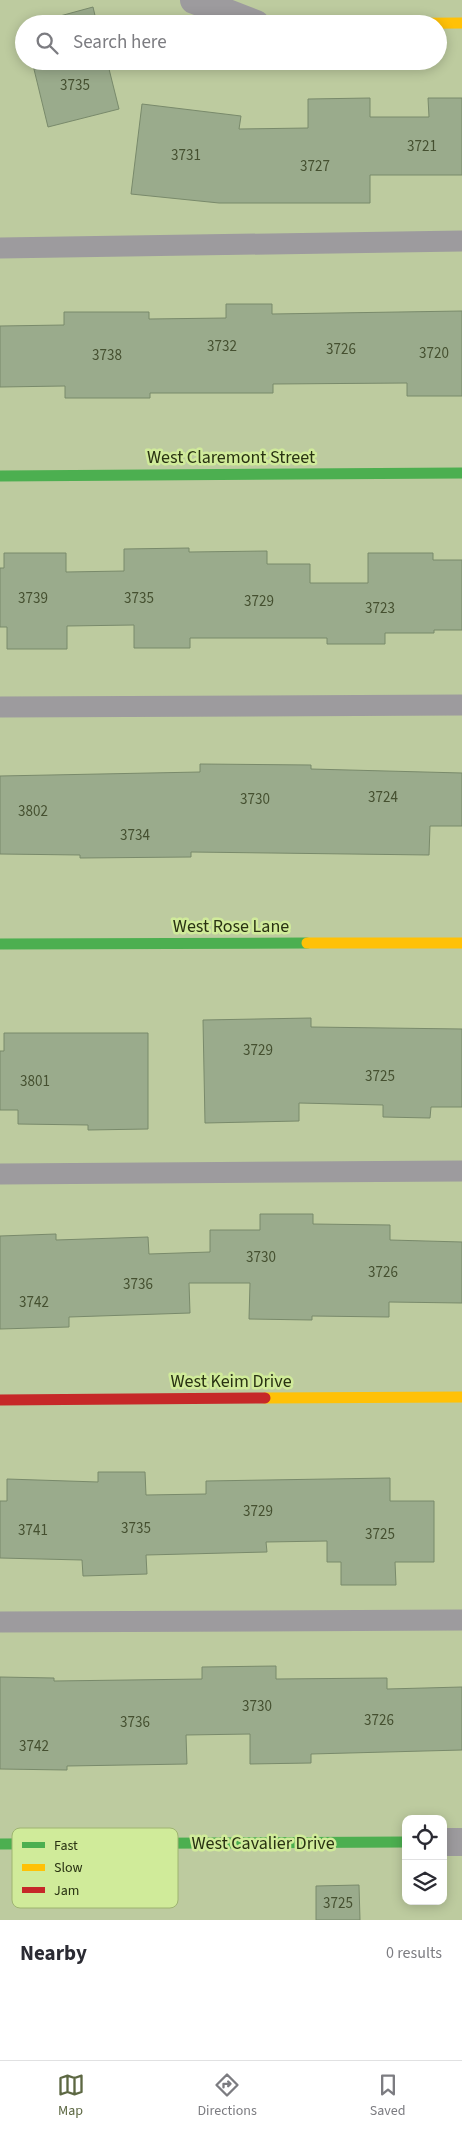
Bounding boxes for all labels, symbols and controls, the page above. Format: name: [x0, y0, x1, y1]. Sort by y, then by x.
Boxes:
search box: [15, 15, 447, 70]
icon: search: [33, 29, 61, 57]
text: Search here: [73, 29, 167, 56]
house number: 3735: [60, 75, 90, 96]
house number: 3721: [407, 136, 437, 157]
house number: 3731: [171, 145, 201, 166]
house number: 3727: [300, 156, 330, 177]
house number: 3732: [207, 336, 237, 357]
house number: 3726: [326, 339, 356, 360]
house number: 3720: [419, 343, 449, 364]
house number: 3738: [92, 345, 122, 366]
street label: West Claremont Street: [147, 445, 315, 470]
house number: 3739: [18, 588, 48, 609]
house number: 3735: [124, 588, 154, 609]
house number: 3729: [244, 591, 274, 612]
house number: 3723: [365, 598, 395, 619]
house number: 3724: [368, 787, 398, 808]
house number: 3730: [240, 789, 270, 810]
house number: 3802: [18, 801, 48, 822]
house number: 3734: [120, 825, 150, 846]
street label: West Rose Lane: [173, 914, 289, 939]
house number: 3729: [243, 1040, 273, 1061]
house number: 3725: [365, 1066, 395, 1087]
house number: 3801: [20, 1071, 50, 1092]
house number: 3730: [246, 1247, 276, 1268]
house number: 3726: [368, 1262, 398, 1283]
house number: 3736: [123, 1274, 153, 1295]
house number: 3742: [19, 1292, 49, 1313]
street label: West Keim Drive: [170, 1369, 292, 1394]
house number: 3729: [243, 1501, 273, 1522]
house number: 3735: [121, 1518, 151, 1539]
house number: 3741: [18, 1520, 48, 1541]
house number: 3725: [365, 1524, 395, 1545]
house number: 3730: [242, 1696, 272, 1717]
house number: 3726: [364, 1710, 394, 1731]
house number: 3736: [120, 1712, 150, 1733]
house number: 3742: [19, 1736, 49, 1757]
map controls: [402, 1815, 447, 1905]
button: locate: [402, 1815, 447, 1860]
legend: [12, 1828, 178, 1908]
street label: West Cavalier Drive: [191, 1831, 335, 1856]
text: Fast: [54, 1836, 78, 1856]
text: Slow: [54, 1858, 83, 1878]
button: layers: [402, 1860, 447, 1905]
text: Jam: [54, 1881, 79, 1901]
house number: 3725: [323, 1893, 353, 1914]
text: Nearby: [20, 1938, 87, 1968]
text: 0 results: [386, 1942, 442, 1964]
tab: Map: [57, 2071, 85, 2121]
tab: Directions: [198, 2071, 257, 2121]
tab: Saved: [370, 2071, 405, 2121]

